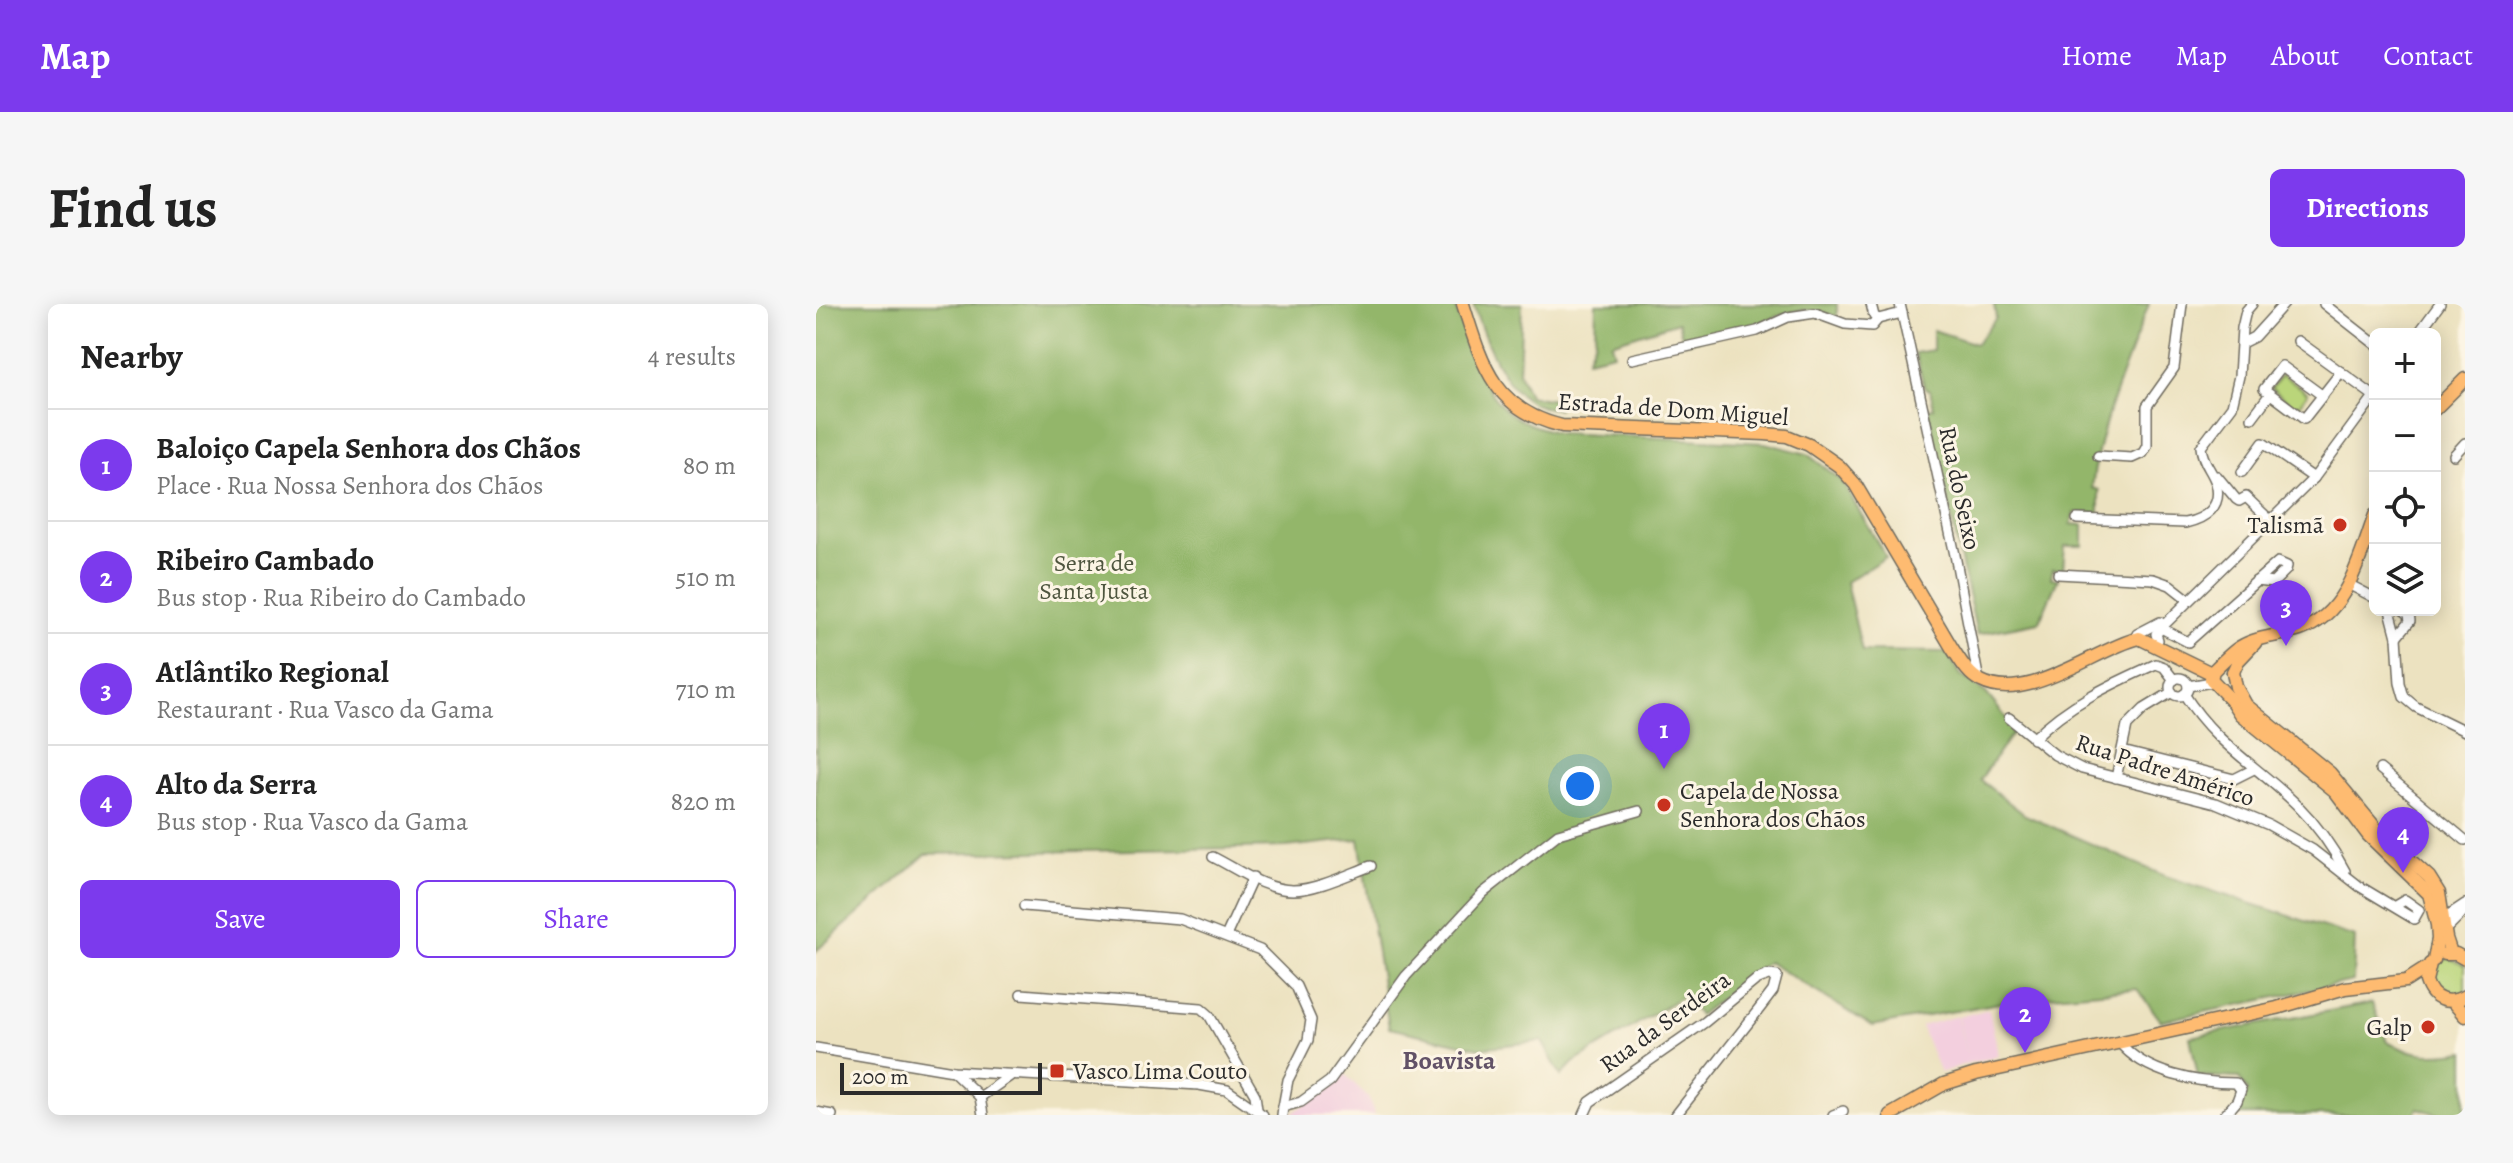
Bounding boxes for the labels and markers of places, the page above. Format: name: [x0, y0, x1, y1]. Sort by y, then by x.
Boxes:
place label: Talismã: [2247, 509, 2325, 541]
marker: Talismã: [2331, 516, 2349, 534]
pin: 3: [2260, 580, 2312, 646]
pin: 1: [1638, 703, 1690, 769]
place label: Capela de Nossa Senhora dos Chãos: [1680, 775, 1866, 835]
marker: Capela de Nossa Senhora dos Chãos: [1655, 796, 1673, 814]
pin: 4: [2377, 807, 2429, 873]
pin: 2: [1999, 987, 2051, 1053]
place label: Galp: [2367, 1011, 2412, 1043]
marker: Galp: [2419, 1018, 2437, 1036]
place label: Vasco Lima Couto: [1072, 1055, 1247, 1087]
marker: Vasco Lima Couto: [1048, 1062, 1066, 1080]

